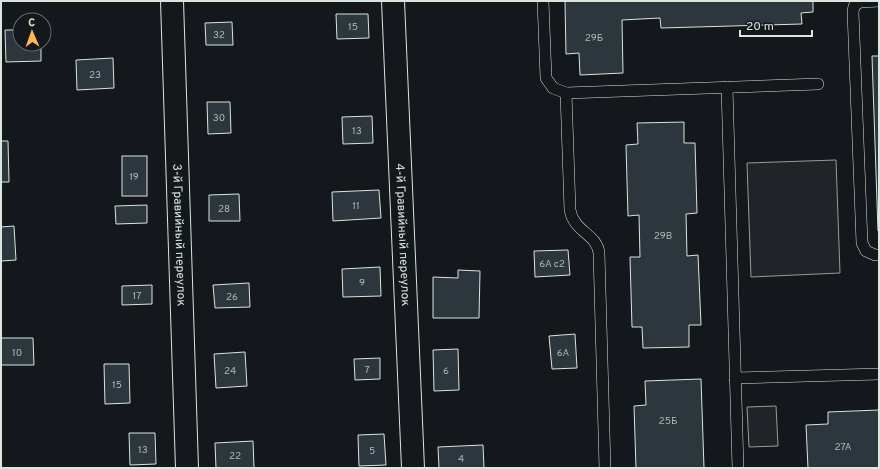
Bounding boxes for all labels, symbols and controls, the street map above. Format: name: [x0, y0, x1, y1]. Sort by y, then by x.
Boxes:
north arrow: [12, 12, 52, 52]
scale bar: [740, 12, 812, 38]
text: С: [28, 16, 35, 30]
text: 20 m: [746, 19, 774, 35]
house number: 15: [348, 21, 358, 34]
house number: 32: [213, 29, 225, 42]
house number: 29Б: [585, 32, 603, 45]
house number: 23: [89, 69, 101, 82]
house number: 30: [213, 112, 225, 125]
house number: 13: [352, 125, 362, 138]
street label: 3-й Гравийный переулок: [168, 163, 189, 307]
street label: 4-й Гравийный переулок: [391, 163, 413, 307]
house number: 19: [129, 171, 139, 184]
house number: 11: [352, 200, 360, 213]
house number: 28: [218, 203, 230, 216]
house number: 29В: [654, 230, 672, 243]
house number: 6А с2: [539, 258, 565, 271]
house number: 9: [359, 277, 365, 290]
house number: 17: [133, 290, 141, 303]
house number: 26: [226, 291, 238, 304]
house number: 10: [12, 347, 22, 360]
house number: 6А: [557, 347, 569, 360]
house number: 7: [364, 364, 370, 377]
house number: 24: [224, 365, 236, 378]
house number: 6: [443, 365, 449, 378]
house number: 15: [112, 379, 122, 392]
house number: 25Б: [659, 415, 677, 428]
house number: 27А: [835, 441, 852, 454]
house number: 13: [138, 444, 148, 457]
house number: 5: [369, 445, 375, 458]
house number: 22: [229, 450, 241, 463]
house number: 4: [458, 453, 464, 466]

